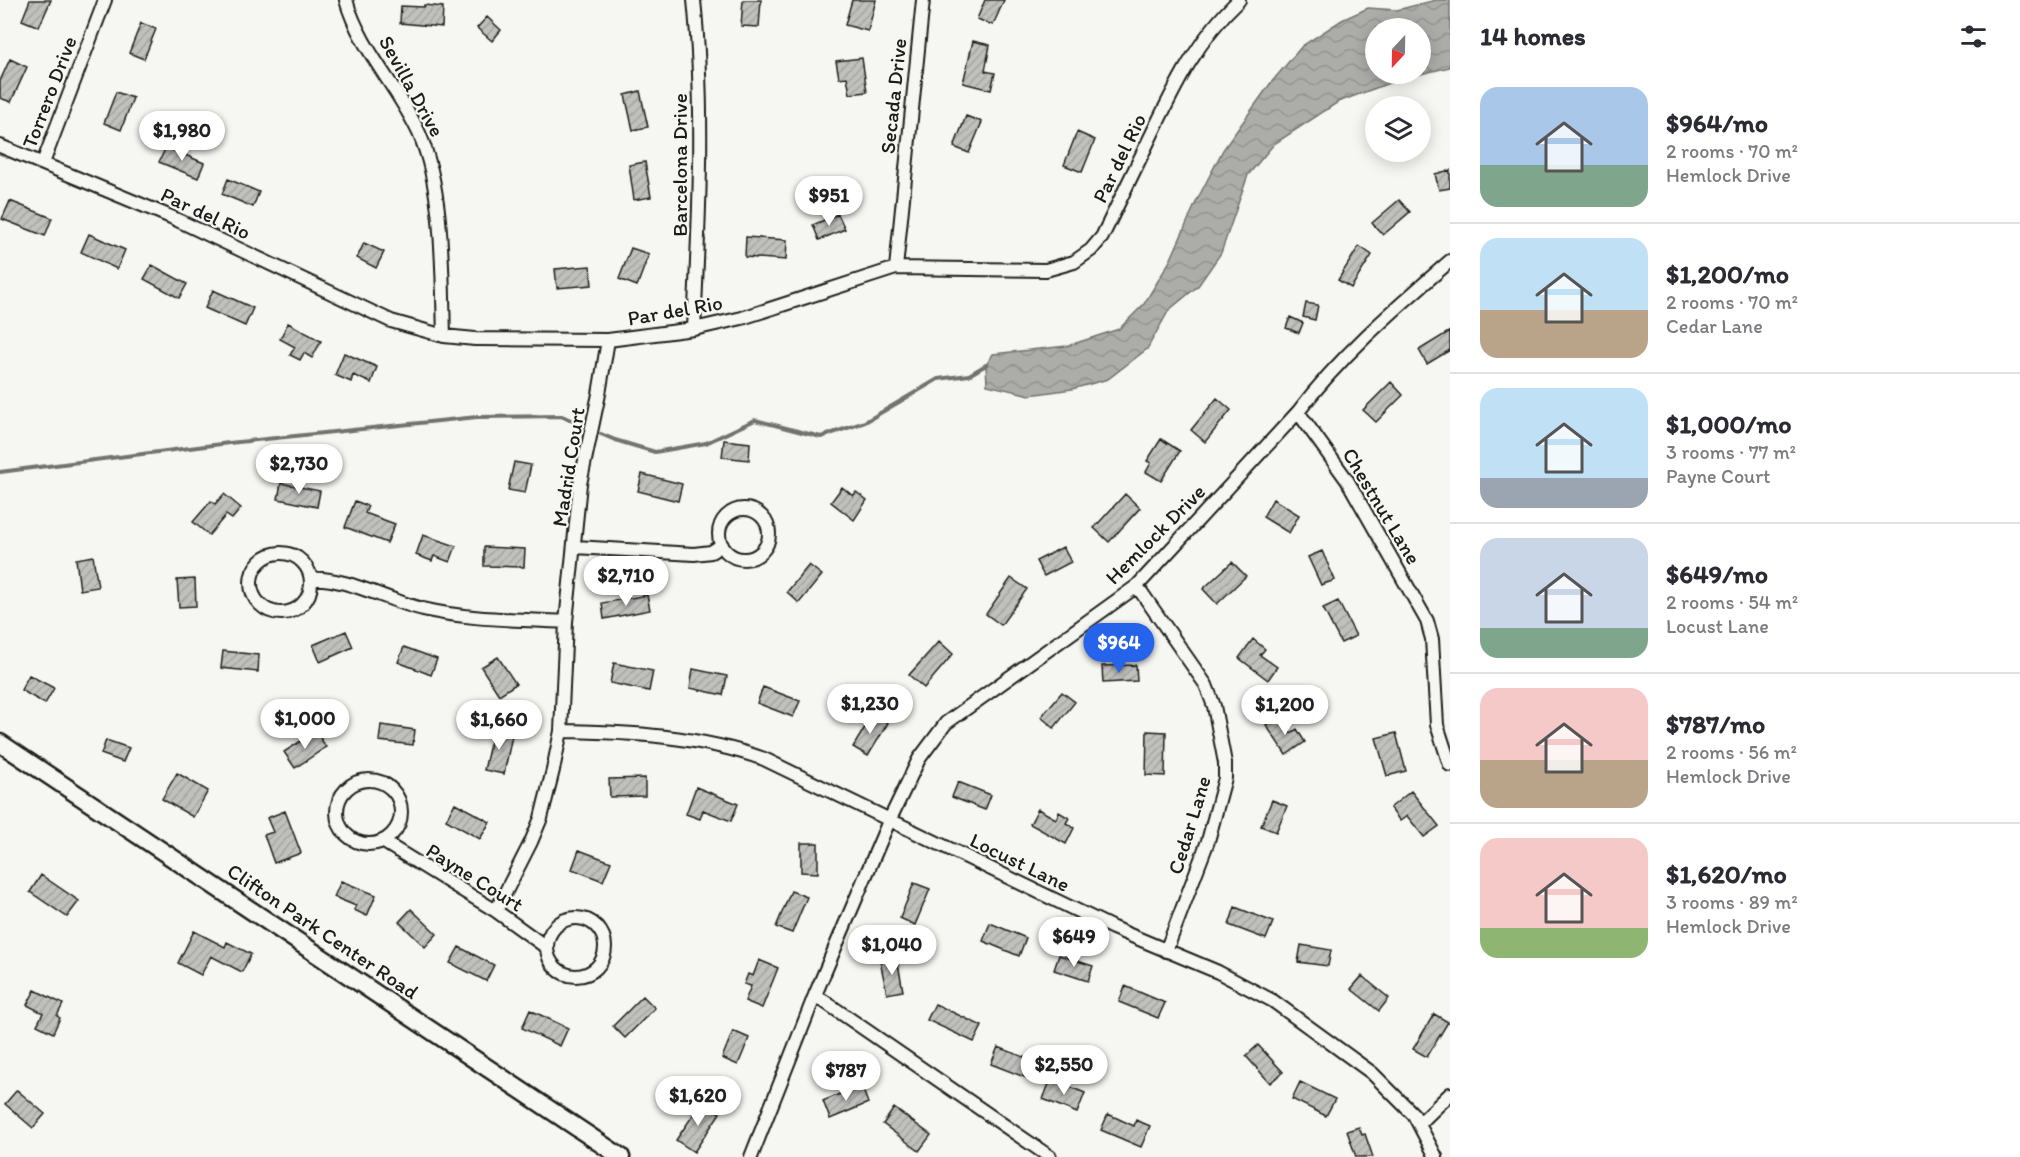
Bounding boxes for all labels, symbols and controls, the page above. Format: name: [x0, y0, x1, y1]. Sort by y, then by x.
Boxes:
north arrow: [1365, 18, 1431, 84]
map controls: [1365, 18, 1431, 162]
text: 14 homes: [1480, 20, 1586, 52]
icon: filters: [1957, 20, 1990, 53]
street label: Sevilla Drive: [374, 31, 450, 141]
street label: Torrero Drive: [16, 33, 82, 151]
street label: Secada Drive: [874, 37, 912, 155]
street label: Barcelona Drive: [667, 93, 692, 237]
button: layers: [1365, 96, 1431, 162]
text: $964/mo: [1666, 107, 1768, 139]
street label: Par del Rio: [1087, 109, 1151, 207]
pin: $1,980: [133, 111, 231, 162]
icon: home: [1528, 111, 1600, 183]
text: $1,980: [153, 118, 211, 142]
text: 2 rooms · 70 m²: [1666, 139, 1798, 163]
text: Hemlock Drive: [1666, 163, 1791, 187]
pin: $951: [793, 176, 865, 227]
street label: Par del Rio: [157, 181, 255, 245]
text: $951: [809, 183, 849, 207]
text: $1,200/mo: [1666, 258, 1789, 290]
icon: home: [1528, 262, 1600, 334]
street label: Par del Rio: [626, 289, 724, 331]
text: 2 rooms · 70 m²: [1666, 290, 1798, 314]
text: Cedar Lane: [1666, 314, 1763, 338]
street label: Madrid Court: [546, 405, 590, 528]
text: $1,000/mo: [1666, 408, 1791, 440]
icon: home: [1528, 412, 1600, 484]
text: 3 rooms · 77 m²: [1666, 440, 1796, 464]
street label: Chestnut Lane: [1337, 443, 1427, 569]
pin: $2,730: [250, 444, 348, 495]
text: $2,730: [270, 451, 328, 475]
text: Payne Court: [1666, 464, 1771, 488]
street label: Hemlock Drive: [1100, 479, 1210, 589]
pin: $2,710: [577, 556, 675, 607]
text: $649/mo: [1666, 558, 1768, 590]
icon: home: [1528, 562, 1600, 634]
text: $2,710: [598, 563, 654, 587]
text: 2 rooms · 54 m²: [1666, 590, 1798, 614]
text: Locust Lane: [1666, 614, 1769, 638]
pin: $964: [1083, 623, 1155, 674]
text: $964: [1097, 630, 1141, 654]
pin: $1,230: [821, 684, 919, 735]
pin: $1,200: [1236, 685, 1334, 736]
text: $1,230: [841, 691, 899, 715]
text: $1,200: [1255, 692, 1315, 716]
pin: $1,000: [256, 699, 354, 750]
pin: $1,660: [450, 700, 548, 751]
text: $1,000: [274, 706, 336, 730]
text: $1,660: [470, 707, 528, 731]
text: $787/mo: [1666, 708, 1765, 740]
icon: home: [1528, 712, 1600, 784]
text: 2 rooms · 56 m²: [1666, 740, 1797, 764]
text: Hemlock Drive: [1666, 764, 1791, 788]
street label: Cedar Lane: [1162, 773, 1216, 877]
street label: Locust Lane: [966, 827, 1074, 897]
street label: Payne Court: [422, 837, 528, 917]
street label: Clifton Park Center Road: [223, 858, 423, 1004]
text: $1,620/mo: [1666, 858, 1787, 890]
icon: home: [1528, 862, 1600, 934]
text: 3 rooms · 89 m²: [1666, 890, 1798, 914]
text: Hemlock Drive: [1666, 914, 1791, 938]
pin: $649: [1038, 917, 1110, 968]
text: $649: [1052, 924, 1096, 948]
pin: $1,040: [843, 925, 941, 976]
text: $1,040: [862, 932, 922, 956]
pin: $2,550: [1015, 1045, 1113, 1096]
pin: $787: [810, 1051, 882, 1102]
text: $2,550: [1035, 1052, 1093, 1076]
text: $787: [826, 1058, 866, 1082]
pin: $1,620: [649, 1076, 747, 1127]
text: $1,620: [669, 1083, 727, 1107]

